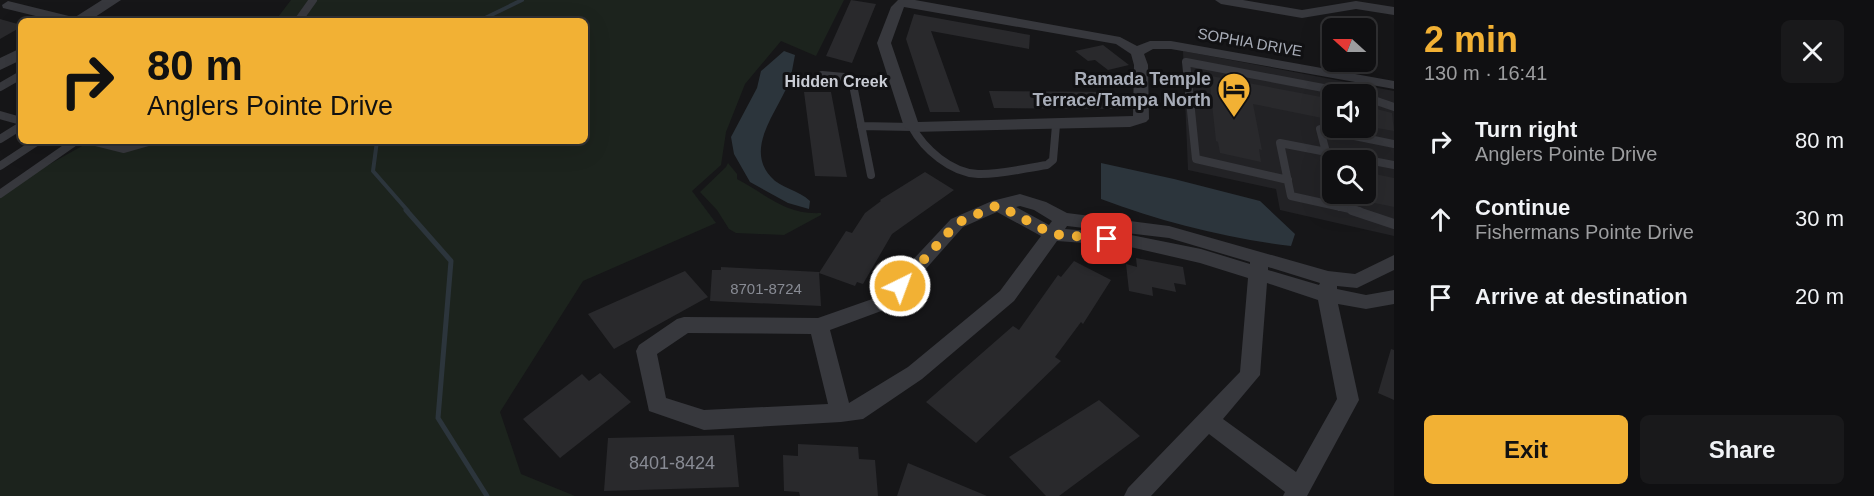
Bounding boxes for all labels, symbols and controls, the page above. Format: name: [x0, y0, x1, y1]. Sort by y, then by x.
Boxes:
north arrow: [1322, 18, 1376, 72]
map controls: [1322, 18, 1376, 204]
text: 2 min: [1424, 19, 1518, 60]
button: close: [1781, 20, 1844, 83]
street label: SOPHIA DRIVE: [1196, 24, 1304, 60]
icon: right: [48, 42, 126, 120]
text: 80 m: [147, 42, 243, 89]
text: 130 m · 16:41: [1424, 62, 1547, 84]
place label: Ramada Temple Terrace/Tampa North: [1033, 69, 1211, 110]
hotel icon: Ramada Temple Terrace/Tampa North: [1216, 71, 1252, 118]
district label: Hidden Creek: [784, 73, 888, 90]
button: sound: [1322, 84, 1376, 138]
text: Anglers Pointe Drive: [147, 91, 393, 121]
text: Turn right: [1475, 117, 1577, 142]
icon: right: [1424, 125, 1457, 158]
text: 80 m: [1795, 128, 1844, 153]
text: Anglers Pointe Drive: [1475, 143, 1657, 165]
button: search: [1322, 150, 1376, 204]
text: Continue: [1475, 195, 1570, 220]
icon: ahead: [1424, 203, 1457, 236]
text: 30 m: [1795, 206, 1844, 231]
pin: [1081, 213, 1132, 264]
text: Fishermans Pointe Drive: [1475, 221, 1694, 243]
icon: arrive: [1090, 222, 1123, 255]
position arrow: [868, 254, 932, 318]
house number: 8701-8724: [730, 280, 802, 297]
icon: arrive: [1424, 281, 1457, 314]
text: Arrive at destination: [1475, 284, 1688, 309]
text: 20 m: [1795, 284, 1844, 309]
button: Exit: [1424, 415, 1628, 484]
button: Share: [1640, 415, 1844, 484]
house number: 8401-8424: [629, 453, 715, 473]

